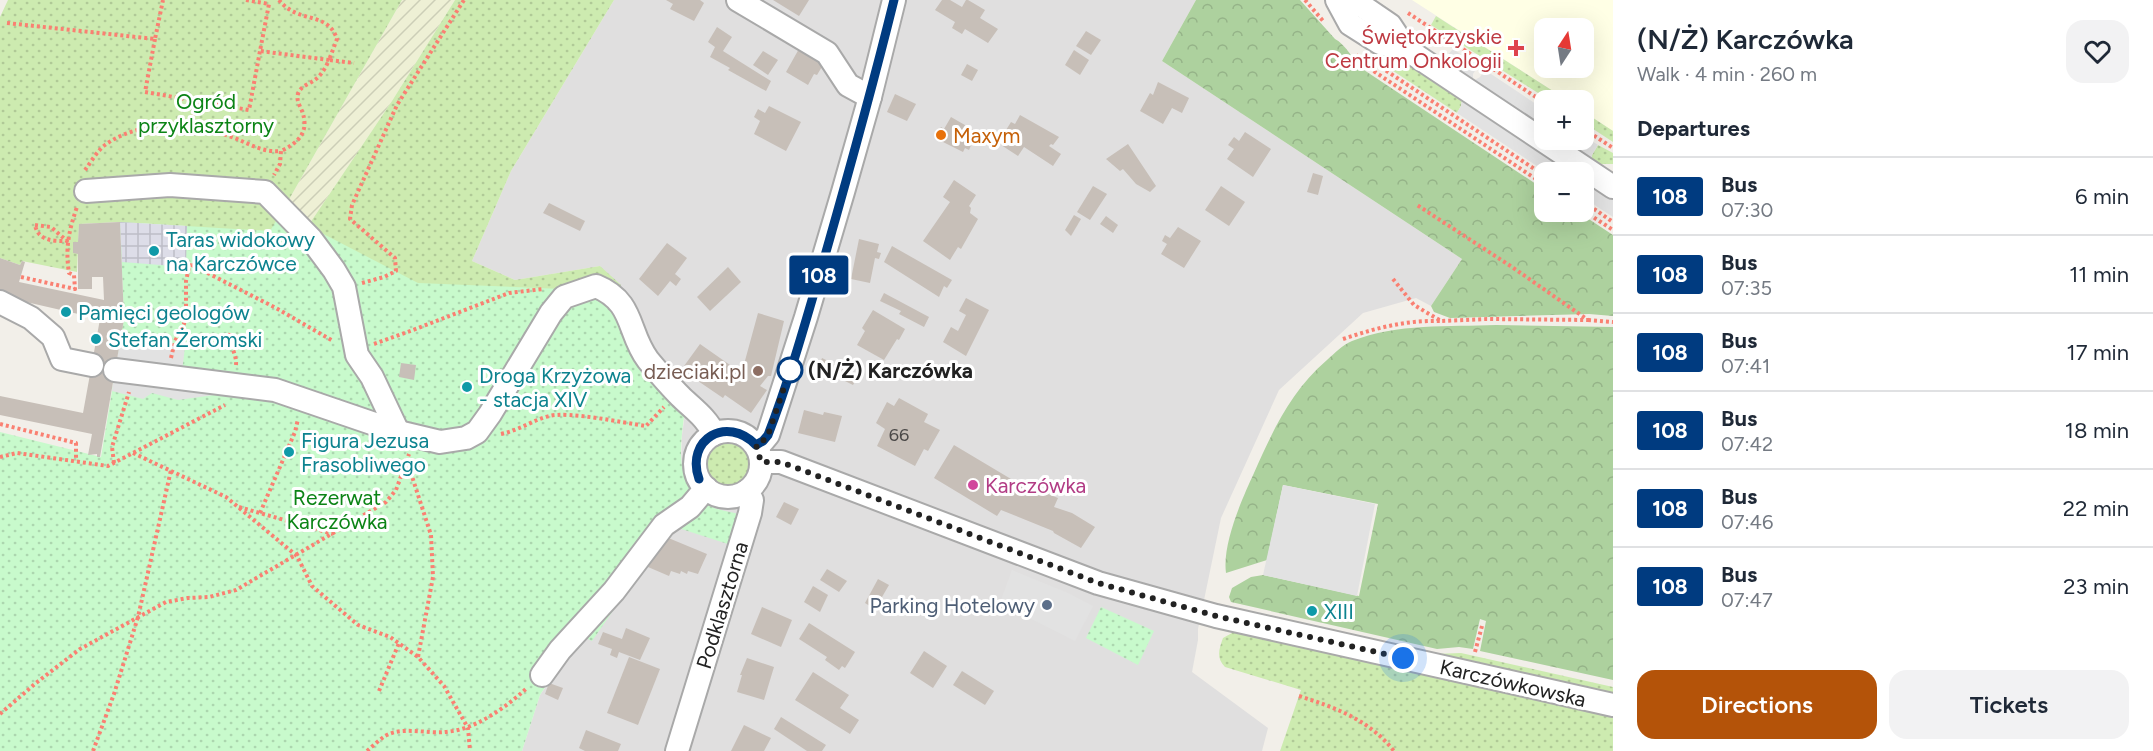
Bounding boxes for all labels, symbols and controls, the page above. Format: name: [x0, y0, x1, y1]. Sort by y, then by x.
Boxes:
north arrow: [1534, 18, 1594, 78]
map controls: [1534, 18, 1594, 222]
button: heart: [2066, 20, 2129, 83]
text: (N/Ż) Karczówka: [1637, 22, 1854, 56]
place label: Świętokrzyskie Centrum Onkologii: [1325, 24, 1502, 73]
marker: Świętokrzyskie Centrum Onkologii: [1507, 39, 1525, 57]
text: Walk · 4 min · 260 m: [1637, 62, 1817, 86]
park label: Ogród przyklasztorny: [138, 89, 274, 138]
button: +: [1534, 90, 1594, 150]
text: Departures: [1637, 115, 1750, 142]
place label: Maxym: [953, 123, 1020, 148]
marker: Maxym: [934, 128, 948, 142]
button: −: [1534, 162, 1594, 222]
text: Bus: [1721, 171, 1757, 198]
text: 6 min: [2075, 183, 2129, 210]
text: 108: [1652, 184, 1688, 209]
text: 07:30: [1721, 198, 1773, 222]
place label: Taras widokowy na Karczówce: [166, 227, 315, 276]
marker: Taras widokowy na Karczówce: [147, 244, 161, 258]
text: Bus: [1721, 249, 1757, 276]
line badge: 108: [784, 256, 854, 294]
text: 11 min: [2069, 261, 2129, 288]
text: 108: [1652, 262, 1688, 287]
text: 108: [801, 263, 837, 288]
text: 07:35: [1721, 276, 1772, 300]
place label: Pamięci geologów: [78, 300, 250, 325]
marker: Pamięci geologów: [59, 305, 73, 319]
place label: Stefan Żeromski: [108, 327, 262, 352]
text: Bus: [1721, 327, 1757, 354]
marker: Stefan Żeromski: [89, 332, 103, 346]
text: 17 min: [2067, 339, 2129, 366]
text: 108: [1652, 340, 1688, 365]
text: 07:41: [1721, 354, 1770, 378]
marker: (N/Ż) Karczówka: [777, 357, 803, 383]
place label: (N/Ż) Karczówka: [808, 358, 973, 383]
place label: dzieciaki.pl: [644, 359, 746, 384]
place label: Droga Krzyżowa - stacja XIV: [479, 363, 631, 412]
marker: dzieciaki.pl: [751, 364, 765, 378]
marker: Droga Krzyżowa - stacja XIV: [460, 380, 474, 394]
text: Bus: [1721, 405, 1757, 432]
text: 18 min: [2065, 417, 2129, 444]
text: 108: [1652, 418, 1688, 443]
house number: 66: [889, 424, 909, 446]
place label: Figura Jezusa Frasobliwego: [301, 428, 429, 477]
text: 07:42: [1721, 432, 1773, 456]
marker: Figura Jezusa Frasobliwego: [282, 445, 296, 459]
place label: Karczówka: [985, 473, 1086, 498]
marker: Karczówka: [966, 478, 980, 492]
text: Bus: [1721, 483, 1757, 510]
park label: Rezerwat Karczówka: [286, 485, 388, 534]
text: 22 min: [2063, 495, 2129, 522]
text: 108: [1652, 496, 1688, 521]
text: 07:46: [1721, 510, 1773, 534]
street label: Podklasztorna: [691, 538, 753, 672]
text: Bus: [1721, 561, 1757, 588]
text: 23 min: [2063, 573, 2129, 600]
text: 108: [1652, 574, 1688, 599]
text: 07:47: [1721, 588, 1773, 612]
place label: Parking Hotelowy: [870, 593, 1035, 618]
marker: Parking Hotelowy: [1040, 598, 1054, 612]
place label: XIII: [1324, 599, 1354, 624]
marker: XIII: [1305, 604, 1319, 618]
your location: [1388, 643, 1418, 673]
street label: Karczówkowska: [1437, 654, 1589, 712]
button: Directions: [1637, 670, 1877, 739]
button: Tickets: [1889, 670, 2129, 739]

